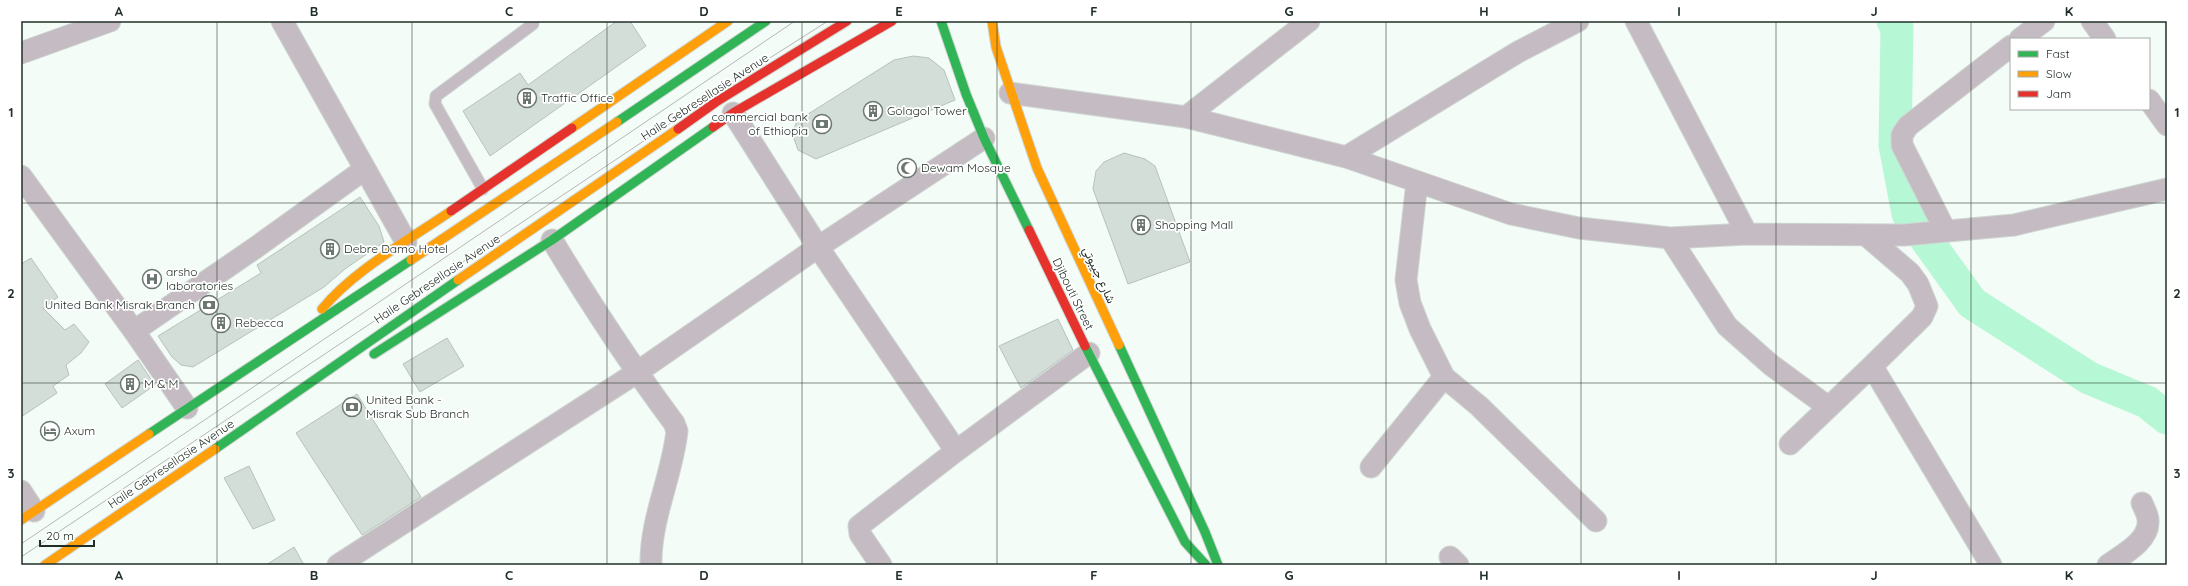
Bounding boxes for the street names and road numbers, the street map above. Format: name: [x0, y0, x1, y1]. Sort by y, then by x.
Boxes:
street label: Haile Gebresellasie Avenue: [638, 50, 772, 144]
street label: Haile Gebresellasie Avenue: [371, 231, 503, 327]
street label: شارع جيبوتي: [1077, 244, 1119, 307]
street label: Djibouti Street: [1050, 255, 1097, 332]
street label: Haile Gebresellasie Avenue: [105, 416, 237, 512]

